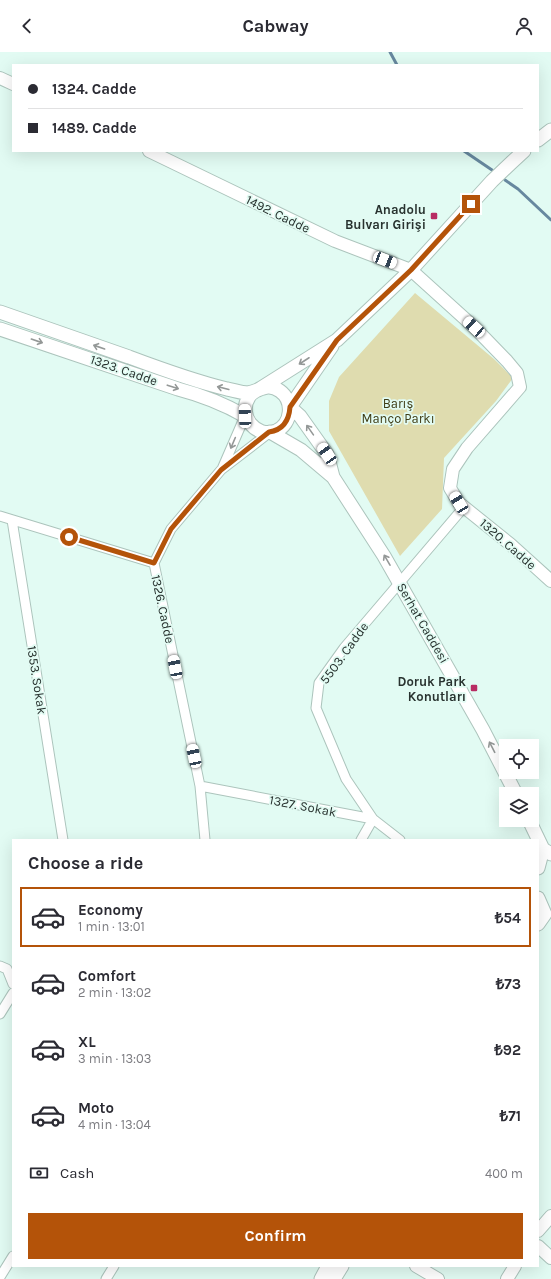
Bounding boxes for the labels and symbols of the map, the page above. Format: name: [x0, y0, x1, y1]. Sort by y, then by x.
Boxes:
street label: 1492. Cadde: [244, 192, 313, 236]
route end: [462, 195, 480, 213]
place label: Anadolu Bulvarı Girişi: [345, 202, 426, 232]
marker: Anadolu Bulvarı Girişi: [429, 211, 439, 221]
car: [372, 250, 398, 270]
car: [461, 315, 487, 339]
one-way arrow: [30, 338, 43, 345]
one-way arrow: [93, 343, 106, 350]
street label: 1323. Cadde: [89, 352, 160, 389]
one-way arrow: [298, 357, 310, 365]
one-way arrow: [167, 384, 180, 391]
one-way arrow: [217, 384, 230, 391]
park label: Barış Manço Parkı: [361, 396, 435, 426]
car: [239, 404, 251, 428]
one-way arrow: [306, 425, 314, 436]
one-way arrow: [229, 436, 236, 448]
car: [315, 441, 339, 467]
car: [448, 490, 470, 516]
street label: 1320. Cadde: [477, 515, 540, 573]
route start: [60, 528, 78, 546]
one-way arrow: [382, 554, 390, 566]
street label: 1326. Cadde: [148, 573, 178, 645]
street label: Serhat Caddesi: [394, 580, 452, 666]
street label: 5503. Cadde: [317, 619, 372, 687]
street label: 1353. Sokak: [24, 645, 50, 715]
car: [167, 654, 183, 680]
place label: Doruk Park Konutları: [398, 674, 466, 704]
marker: Doruk Park Konutları: [469, 683, 479, 693]
one-way arrow: [488, 741, 495, 753]
car: [186, 743, 202, 769]
street label: 1327. Sokak: [268, 792, 338, 820]

